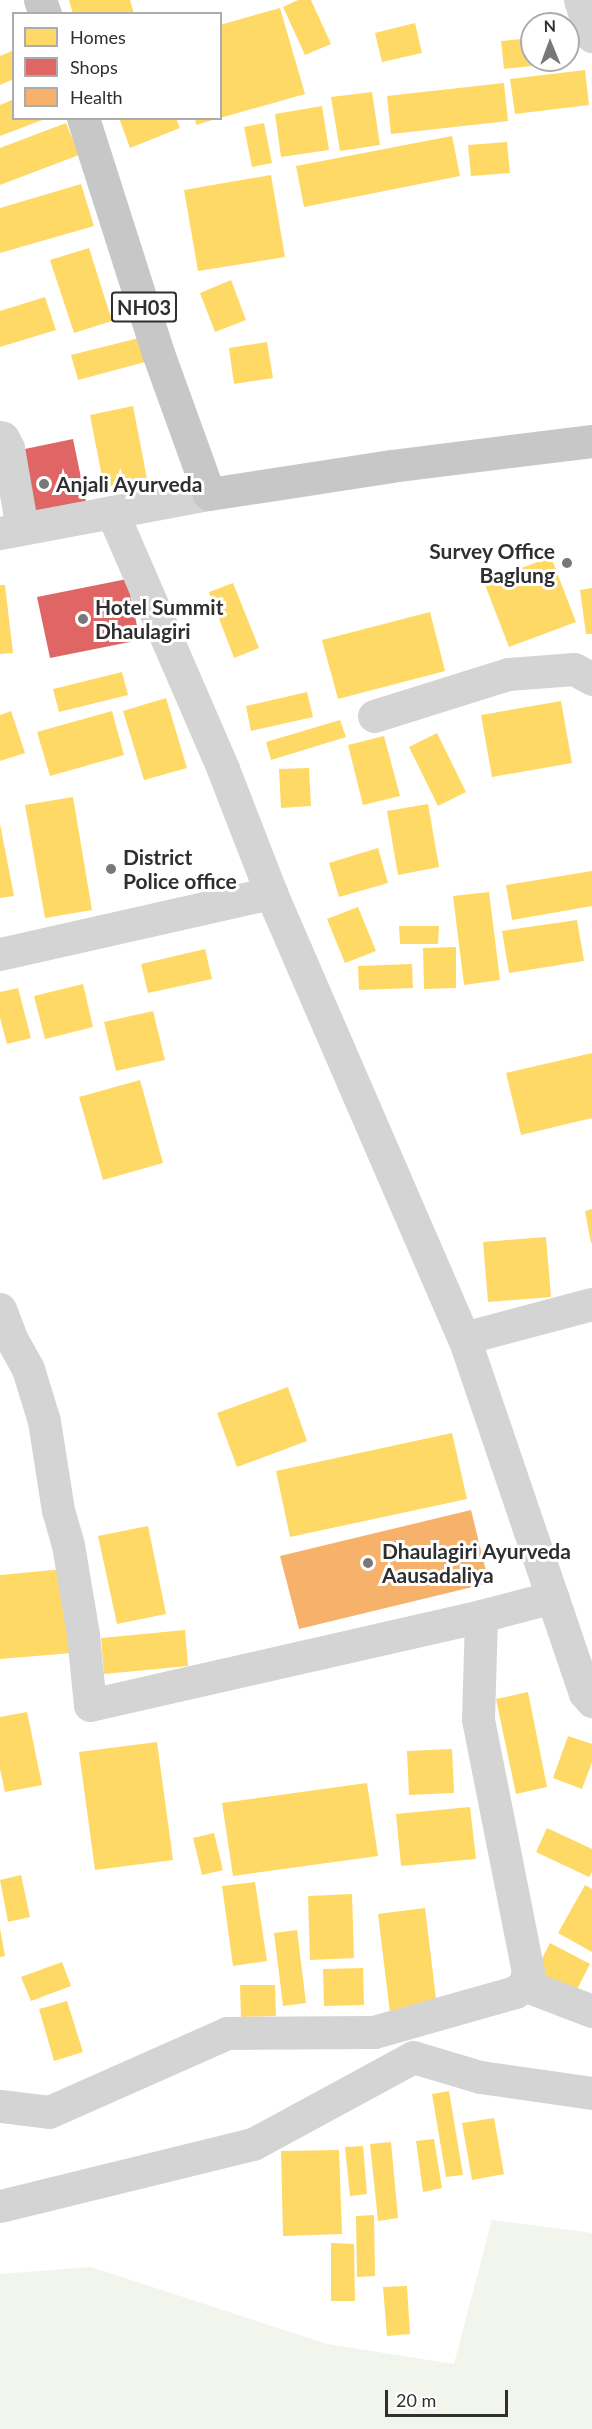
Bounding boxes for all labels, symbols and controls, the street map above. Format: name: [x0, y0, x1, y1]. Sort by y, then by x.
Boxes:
legend: [12, 12, 222, 120]
north arrow: [520, 12, 580, 72]
text: N: [543, 16, 556, 35]
text: Homes: [70, 26, 126, 48]
text: Shops: [70, 56, 118, 78]
text: Health: [70, 86, 123, 108]
road number: NH03: [110, 290, 178, 324]
place label: Anjali Ayurveda: [56, 471, 203, 497]
marker: Anjali Ayurveda: [37, 477, 51, 491]
place label: Survey Office Baglung: [429, 538, 555, 588]
marker: Survey Office Baglung: [560, 556, 574, 570]
place label: Hotel Summit Dhaulagiri: [95, 594, 223, 644]
marker: Hotel Summit Dhaulagiri: [76, 612, 90, 626]
place label: District Police office: [123, 844, 237, 894]
marker: District Police office: [104, 862, 118, 876]
place label: Dhaulagiri Ayurveda Aausadaliya: [382, 1538, 572, 1588]
marker: Dhaulagiri Ayurveda Aausadaliya: [359, 1554, 377, 1572]
scale bar: [388, 2378, 511, 2416]
text: 20 m: [396, 2389, 436, 2411]

